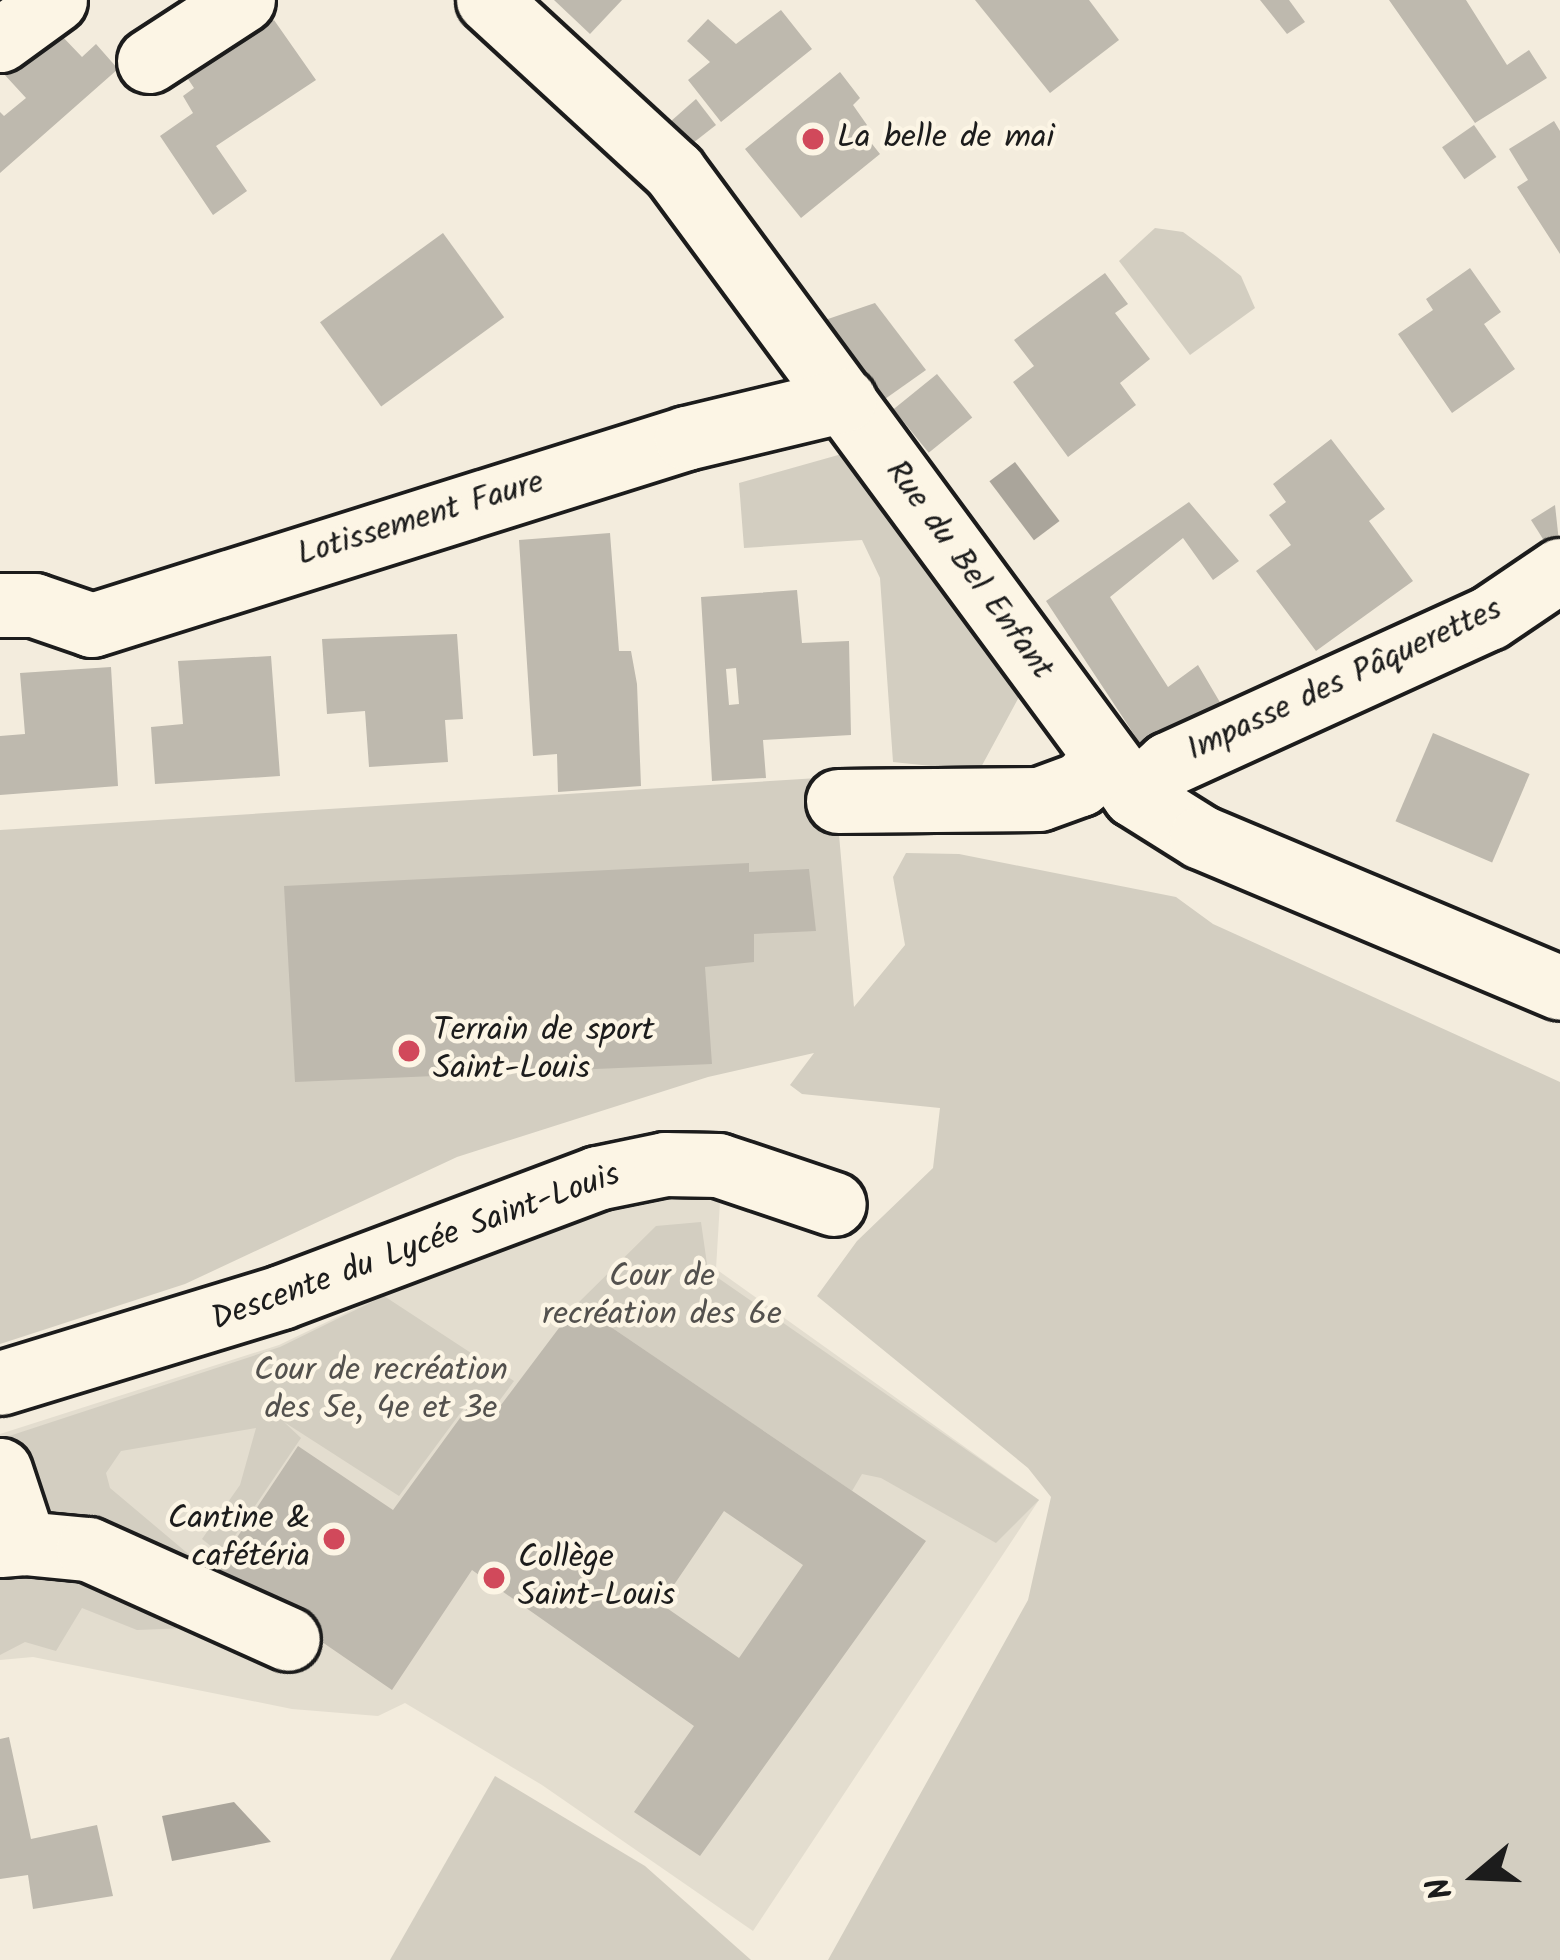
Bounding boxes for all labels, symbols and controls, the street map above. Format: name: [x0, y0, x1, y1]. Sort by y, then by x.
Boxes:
place label: La belle de mai: [837, 119, 1054, 159]
marker: La belle de mai: [800, 126, 826, 152]
street label: Rue du Bel Enfant: [875, 454, 1061, 688]
street label: Lotissement Faure: [293, 464, 549, 576]
street label: Impasse des Pâquerettes: [1181, 591, 1509, 771]
place label: Terrain de sport Saint-Louis: [433, 1012, 655, 1090]
marker: Terrain de sport Saint-Louis: [396, 1038, 422, 1064]
street label: Descente du Lycée Saint-Louis: [206, 1156, 626, 1340]
park label: Cour de recréation des 6e: [542, 1258, 782, 1336]
park label: Cour de recréation des 5e, 4e et 3e: [254, 1352, 508, 1430]
place label: Cantine & cafétéria: [168, 1500, 310, 1578]
marker: Cantine & cafétéria: [321, 1526, 347, 1552]
place label: Collège Saint-Louis: [518, 1539, 675, 1617]
marker: Collège Saint-Louis: [481, 1565, 507, 1591]
north arrow: [1416, 1816, 1536, 1936]
text: N: [1413, 1869, 1470, 1906]

